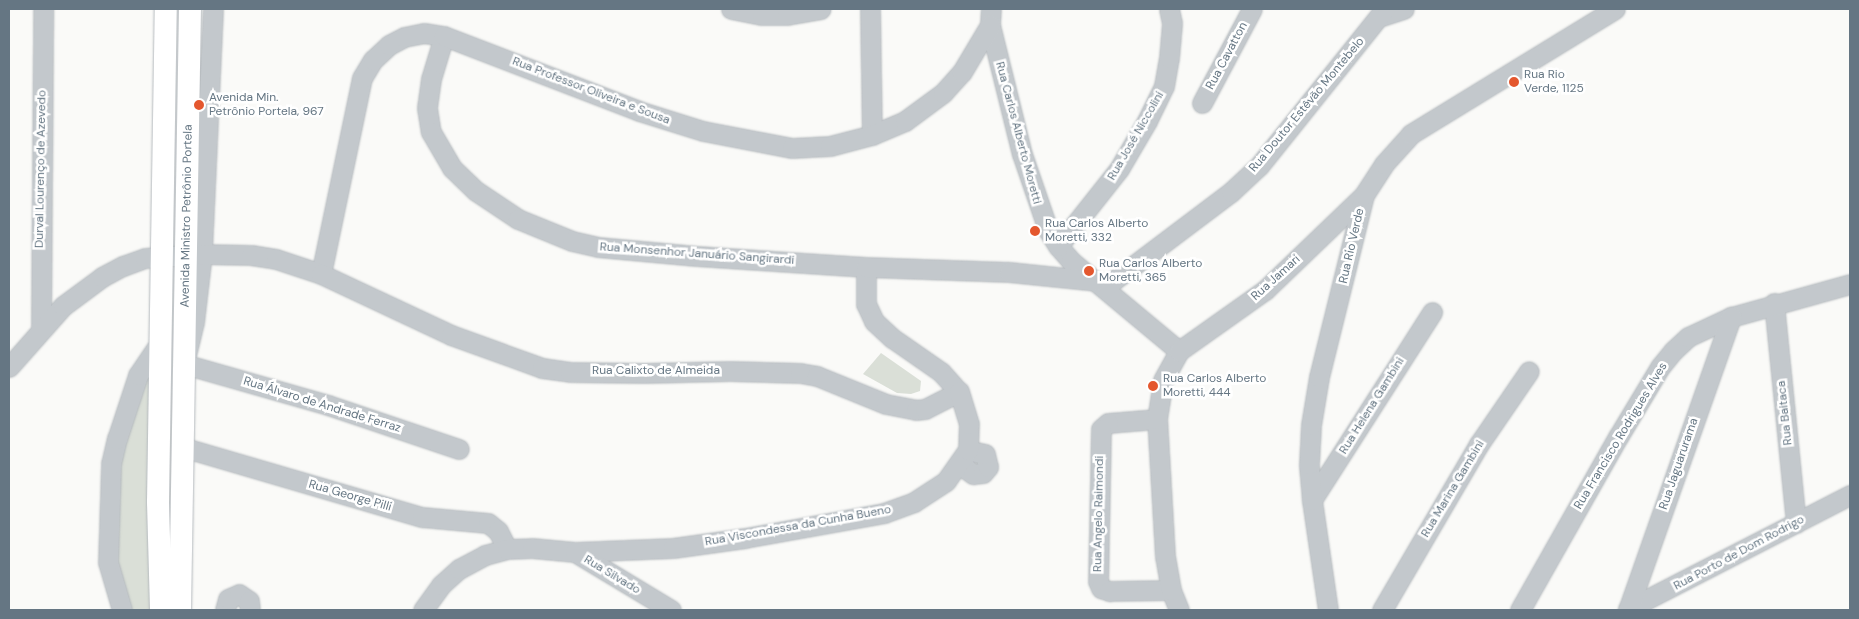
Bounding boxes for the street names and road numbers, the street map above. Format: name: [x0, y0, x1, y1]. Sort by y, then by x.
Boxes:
street label: Rua Cavatton: [1203, 20, 1251, 92]
street label: Rua Doutor Estêvão Montebelo: [1246, 35, 1368, 175]
street label: Rua Professor Oliveira e Sousa: [510, 54, 672, 128]
street label: Rua Carlos Alberto Moretti: [992, 60, 1044, 206]
street label: Rua José Niccolini: [1105, 89, 1167, 183]
street label: Durval Lourenço de Azevedo: [32, 90, 50, 248]
street label: Avenida Ministro Petrônio Portela: [178, 124, 196, 308]
street label: Rua Rio Verde: [1336, 207, 1368, 285]
street label: Rua Monsenhor Januário Sangirardi: [599, 240, 795, 268]
street label: Rua Jamari: [1249, 252, 1303, 304]
street label: Rua Helena Gambini: [1336, 355, 1408, 457]
street label: Rua Francisco Rodrigues Alves: [1571, 360, 1671, 512]
street label: Rua Calixto de Almeida: [592, 364, 720, 378]
street label: Rua Álvaro de Andrade Ferraz: [242, 374, 402, 436]
street label: Rua Baitaca: [1774, 380, 1796, 446]
street label: Rua Jaguarurama: [1657, 416, 1701, 512]
street label: Rua Marina Gambini: [1418, 438, 1488, 540]
street label: Rua Angelo Raimondi: [1091, 456, 1107, 572]
street label: Rua George Pilli: [307, 477, 393, 515]
street label: Rua Viscondessa da Cunha Bueno: [704, 503, 892, 549]
street label: Rua Porto de Dom Rodrigo: [1671, 512, 1807, 594]
street label: Rua Silvado: [581, 552, 643, 598]

